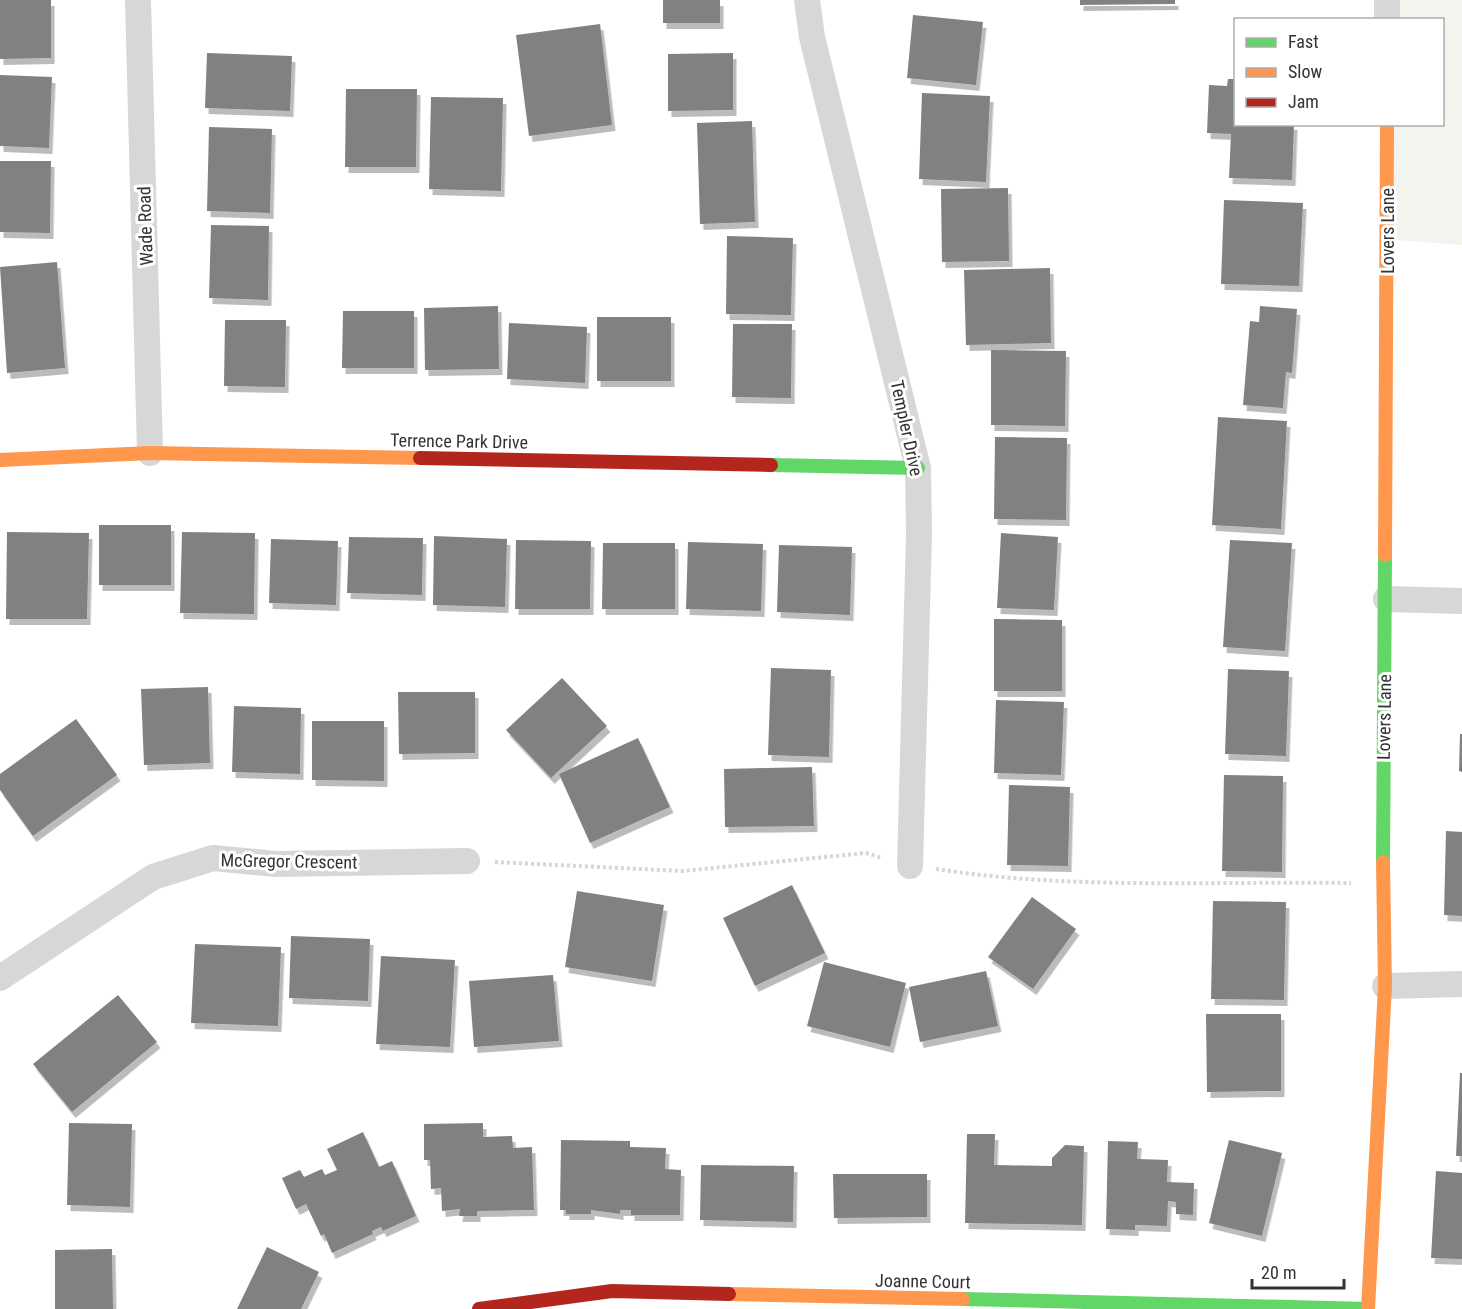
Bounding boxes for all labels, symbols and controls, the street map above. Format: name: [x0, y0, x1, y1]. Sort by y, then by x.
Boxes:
legend: [1234, 18, 1444, 126]
text: Fast: [1288, 31, 1319, 52]
text: Slow: [1288, 61, 1323, 82]
text: Jam: [1288, 91, 1319, 112]
street label: Wade Road: [133, 186, 157, 266]
street label: Lovers Lane: [1377, 188, 1398, 274]
street label: Templer Drive: [887, 378, 927, 478]
street label: Terrence Park Drive: [390, 429, 528, 453]
street label: Lovers Lane: [1373, 674, 1395, 760]
street label: McGregor Crescent: [220, 849, 358, 873]
scale bar: [1252, 1252, 1344, 1290]
text: 20 m: [1261, 1262, 1296, 1283]
street label: Joanne Court: [875, 1270, 971, 1292]

